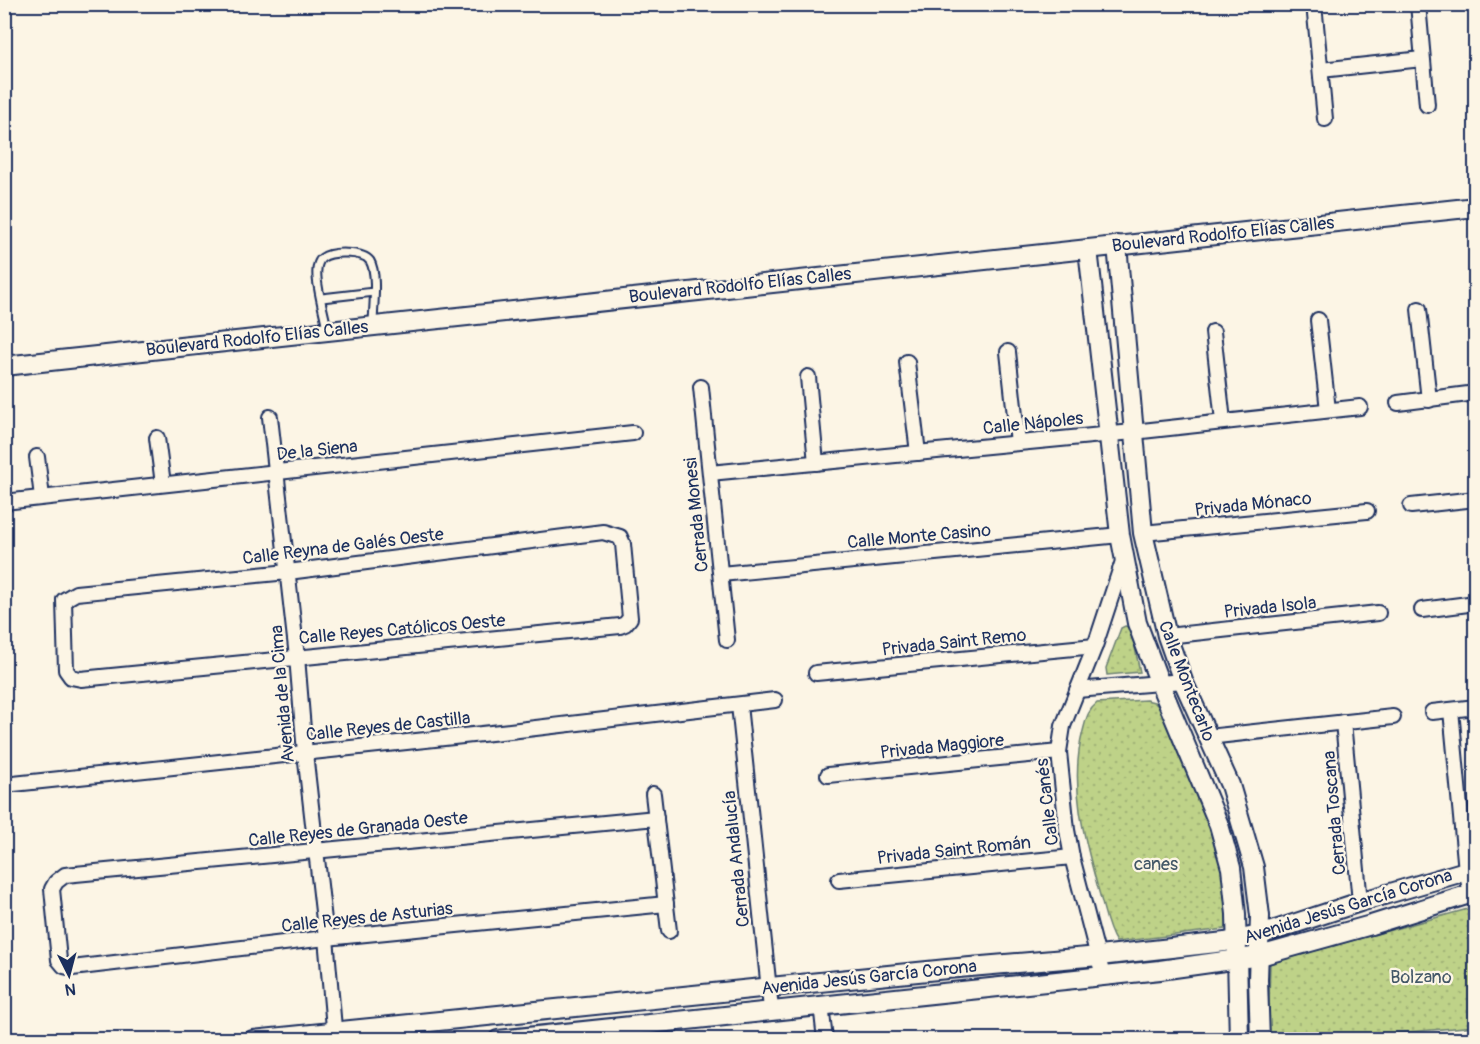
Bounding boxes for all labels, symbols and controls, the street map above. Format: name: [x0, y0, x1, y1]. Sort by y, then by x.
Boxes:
street label: Boulevard Rodolfo Elías Calles: [1111, 211, 1335, 258]
street label: Boulevard Rodolfo Elías Calles: [628, 262, 852, 309]
street label: Boulevard Rodolfo Elías Calles: [145, 315, 369, 362]
street label: Calle Nápoles: [982, 407, 1084, 440]
street label: De la Siena: [275, 435, 359, 466]
street label: Cerrada Monesi: [679, 457, 714, 573]
street label: Privada Mónaco: [1193, 487, 1313, 522]
street label: Calle Monte Casino: [846, 519, 992, 554]
street label: Calle Reyna de Galés Oeste: [241, 523, 445, 570]
street label: Privada Isola: [1223, 591, 1317, 624]
street label: Calle Reyes Católicos Oeste: [298, 609, 506, 650]
street label: Calle Montecarlo: [1153, 618, 1220, 745]
street label: Privada Saint Remo: [881, 623, 1028, 662]
street label: Avenida de la Cima: [265, 624, 300, 764]
street label: Calle Reyes de Castilla: [305, 706, 471, 747]
street label: Privada Maggiore: [879, 729, 1005, 764]
street label: Cerrada Toscana: [1318, 750, 1351, 876]
street label: Calle Canés: [1031, 757, 1064, 847]
street label: Cerrada Andalucía: [718, 789, 755, 928]
street label: Calle Reyes de Granada Oeste: [247, 807, 469, 852]
street label: Privada Saint Román: [876, 831, 1032, 870]
park label: canes: [1134, 853, 1178, 876]
street label: Avenida Jesús García Corona: [1241, 864, 1455, 949]
street label: Calle Reyes de Asturias: [280, 897, 454, 938]
north arrow: [39, 945, 99, 1005]
street label: Avenida Jesús García Corona: [760, 955, 978, 1000]
park label: Bolzano: [1390, 966, 1452, 989]
text: N: [64, 978, 77, 999]

